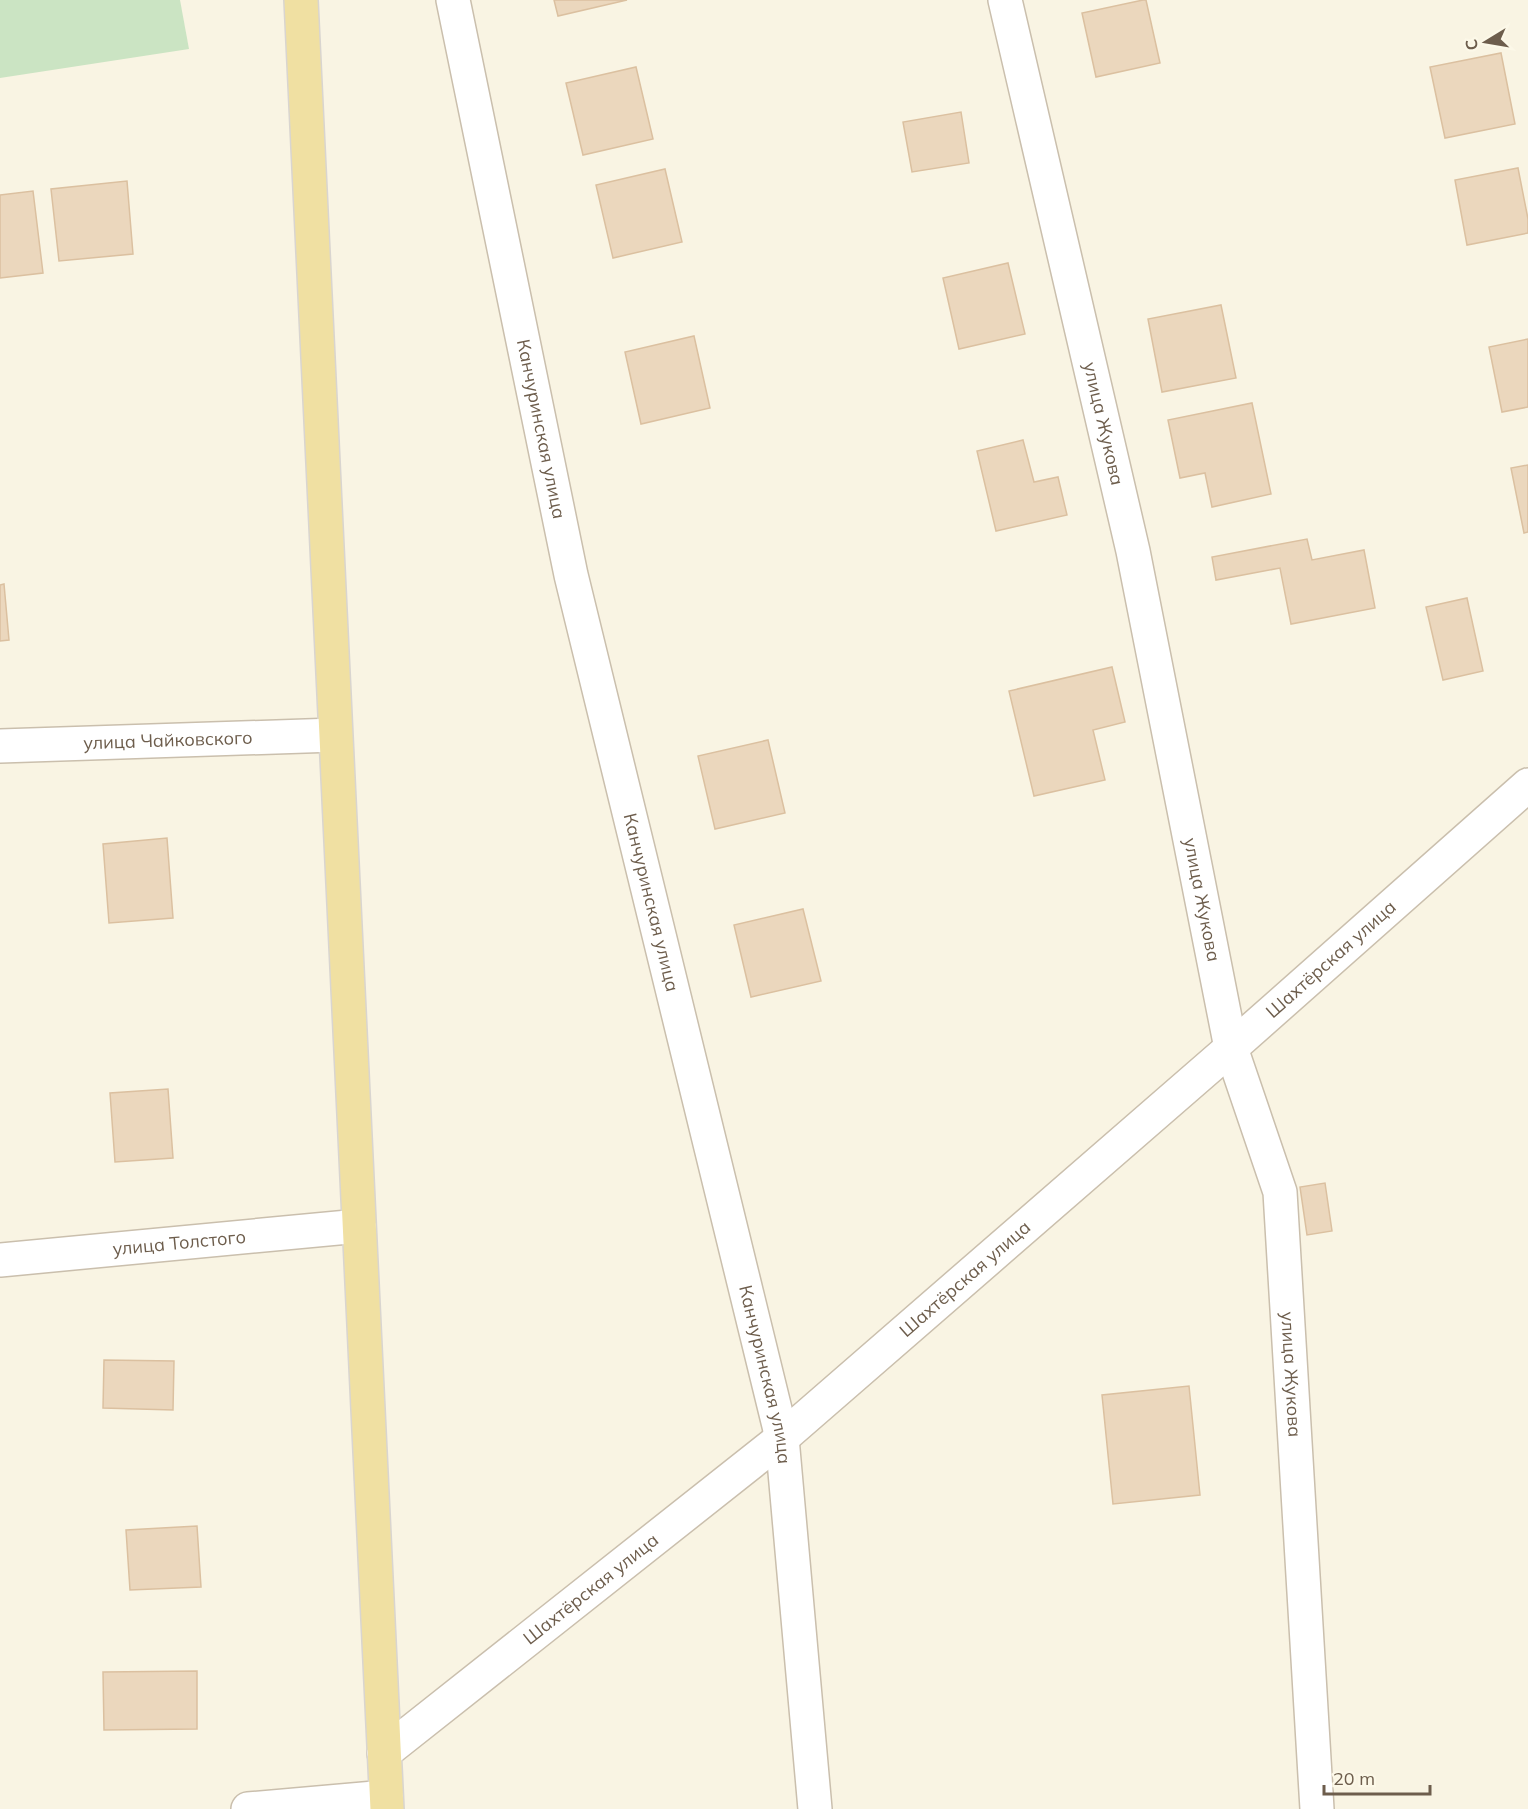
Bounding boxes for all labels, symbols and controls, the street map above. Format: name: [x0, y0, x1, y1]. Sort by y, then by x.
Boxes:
north arrow: [1456, 12, 1516, 72]
text: С: [1460, 38, 1482, 52]
street label: Канчуринская улица: [512, 337, 571, 521]
street label: улица Жукова: [1079, 360, 1129, 487]
street label: улица Чайковского: [83, 726, 253, 754]
street label: Канчуринская улица: [619, 811, 684, 994]
street label: улица Жукова: [1179, 836, 1226, 963]
street label: Шахтёрская улица: [1261, 895, 1401, 1023]
street label: Шахтёрская улица: [894, 1215, 1035, 1342]
street label: улица Толстого: [111, 1225, 247, 1260]
street label: Канчуринская улица: [734, 1283, 796, 1465]
street label: улица Жукова: [1276, 1311, 1307, 1438]
street label: Шахтёрская улица: [518, 1528, 663, 1649]
scale bar: [1324, 1758, 1430, 1796]
text: 20 m: [1333, 1767, 1375, 1790]

